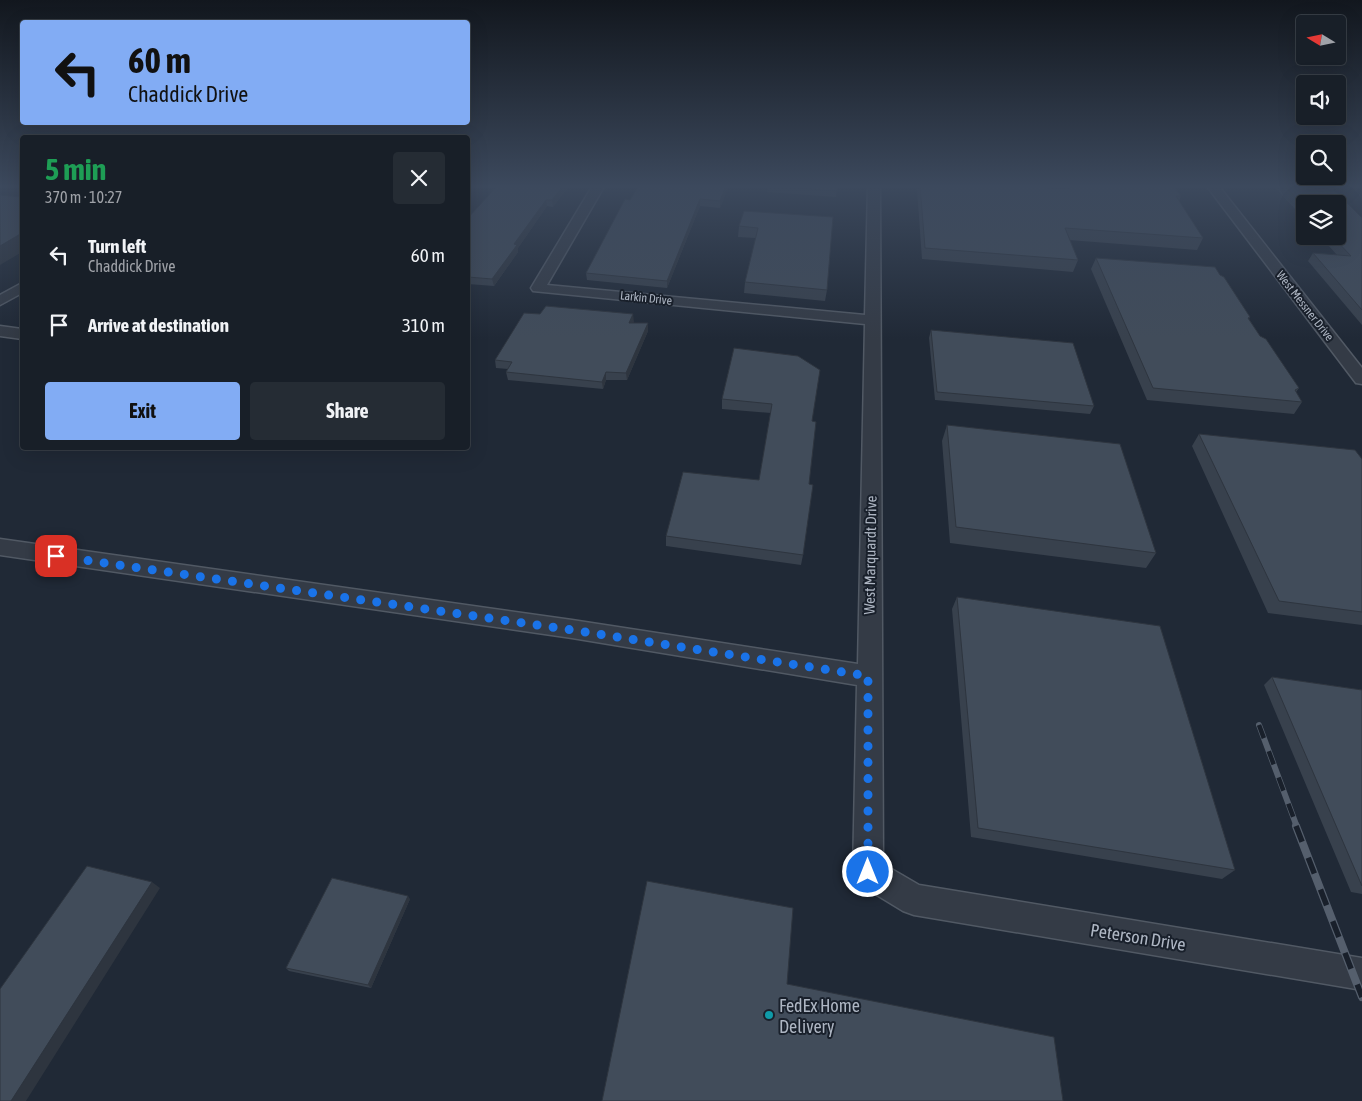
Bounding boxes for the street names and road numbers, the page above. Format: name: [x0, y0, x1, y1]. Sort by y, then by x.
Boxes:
street label: West Messner Drive: [1273, 268, 1337, 344]
street label: Larkin Drive: [619, 288, 673, 308]
street label: West Marquardt Drive: [860, 495, 880, 614]
street label: Peterson Drive: [1089, 919, 1187, 955]

